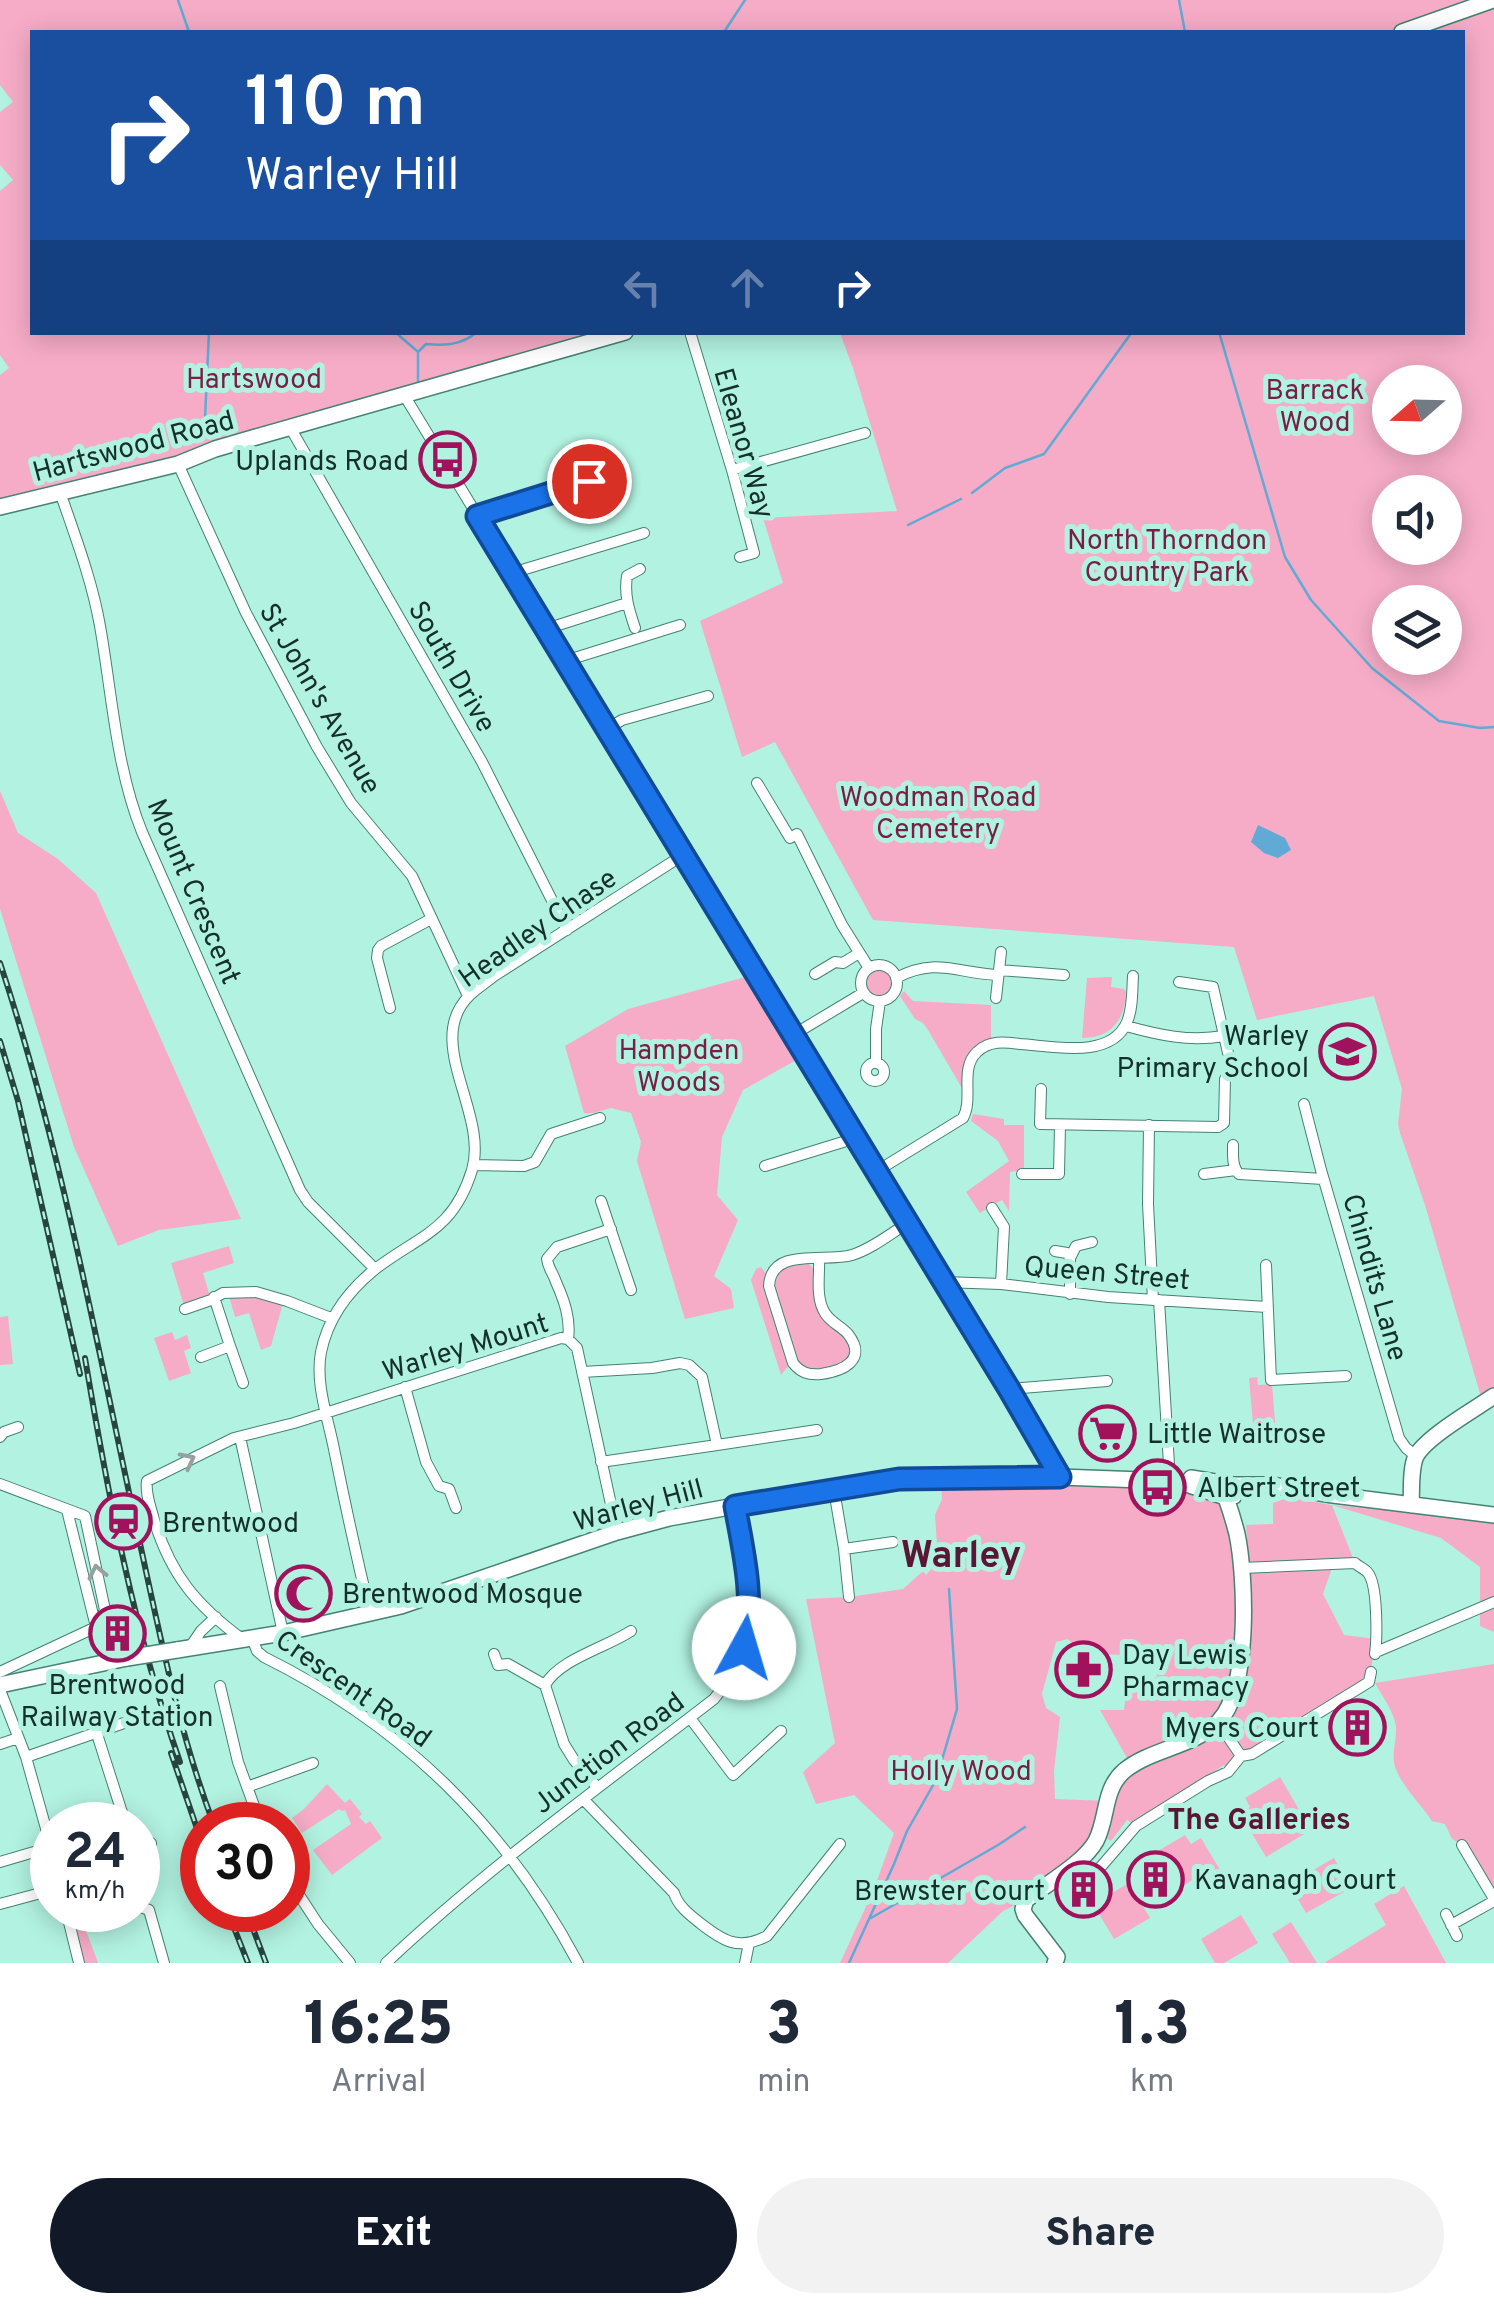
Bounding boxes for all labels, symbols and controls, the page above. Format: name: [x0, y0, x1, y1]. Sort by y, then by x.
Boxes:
text: 110 m: [245, 62, 426, 151]
icon: right: [80, 70, 210, 200]
text: Warley Hill: [245, 149, 459, 206]
icon: left: [615, 260, 670, 315]
icon: ahead: [720, 260, 775, 315]
icon: right: [825, 260, 880, 315]
park label: Hartswood: [186, 363, 322, 399]
street label: Eleanor Way: [703, 364, 781, 523]
north arrow: [1372, 365, 1462, 455]
map controls: [1372, 365, 1462, 675]
park label: Barrack Wood: [1266, 374, 1364, 442]
street label: Hartswood Road: [29, 404, 239, 492]
bus stop icon: Uplands Road: [418, 430, 478, 490]
pin: [547, 439, 632, 524]
place label: Uplands Road: [235, 445, 409, 481]
icon: arrive: [562, 454, 617, 509]
button: sound: [1372, 475, 1462, 565]
park label: North Thorndon Country Park: [1067, 524, 1267, 592]
button: layers: [1372, 585, 1462, 675]
street label: South Drive: [398, 595, 503, 740]
street label: St John's Avenue: [249, 598, 388, 801]
park label: Woodman Road Cemetery: [840, 781, 1036, 849]
street label: Mount Crescent: [137, 794, 248, 990]
street label: Headley Chase: [452, 862, 625, 997]
place label: Warley Primary School: [1117, 1020, 1309, 1088]
school or university icon: Warley Primary School: [1318, 1021, 1378, 1081]
park label: Hampden Woods: [618, 1034, 740, 1102]
street label: Chindits Lane: [1332, 1190, 1414, 1365]
street label: Queen Street: [1022, 1250, 1191, 1300]
street label: Warley Mount: [378, 1307, 553, 1391]
supermarket icon: Little Waitrose: [1078, 1403, 1138, 1463]
place label: Little Waitrose: [1147, 1418, 1326, 1454]
one-way arrow: [177, 1453, 195, 1472]
bus stop icon: Albert Street: [1128, 1457, 1188, 1517]
street label: Warley Hill: [570, 1472, 708, 1542]
place label: Albert Street: [1197, 1472, 1360, 1508]
station icon: Brentwood: [93, 1492, 153, 1552]
place label: Brentwood: [162, 1507, 299, 1543]
district label: Warley: [901, 1533, 1021, 1582]
mosque icon: Brentwood Mosque: [273, 1563, 333, 1623]
one-way arrow: [87, 1564, 108, 1581]
place label: Brentwood Mosque: [342, 1578, 583, 1614]
position arrow: [692, 1596, 796, 1700]
building icon: Brentwood Railway Station: [87, 1603, 147, 1663]
street label: Crescent Road: [267, 1623, 437, 1758]
place label: Day Lewis Pharmacy: [1122, 1639, 1249, 1707]
pharmacy icon: Day Lewis Pharmacy: [1053, 1640, 1113, 1700]
place label: Brentwood Railway Station: [21, 1669, 213, 1737]
street label: Junction Road: [527, 1686, 693, 1823]
building icon: Myers Court: [1328, 1697, 1388, 1757]
place label: Myers Court: [1164, 1712, 1319, 1748]
park label: Holly Wood: [890, 1755, 1032, 1791]
speed limit sign: 30: [180, 1802, 310, 1932]
district label: The Galleries: [1167, 1803, 1351, 1840]
text: 24: [64, 1823, 126, 1886]
building icon: Kavanagh Court: [1125, 1849, 1185, 1909]
building icon: Brewster Court: [1054, 1860, 1114, 1920]
place label: Kavanagh Court: [1194, 1864, 1397, 1900]
place label: Brewster Court: [854, 1875, 1045, 1911]
text: km/h: [65, 1876, 125, 1908]
text: 16:25: [304, 1990, 454, 2066]
text: 3: [766, 1990, 802, 2066]
text: 1.3: [1114, 1990, 1190, 2066]
text: Arrival: [331, 2063, 426, 2103]
text: min: [757, 2063, 811, 2103]
text: km: [1130, 2063, 1174, 2103]
button: Exit: [50, 2178, 737, 2293]
button: Share: [757, 2178, 1444, 2293]

